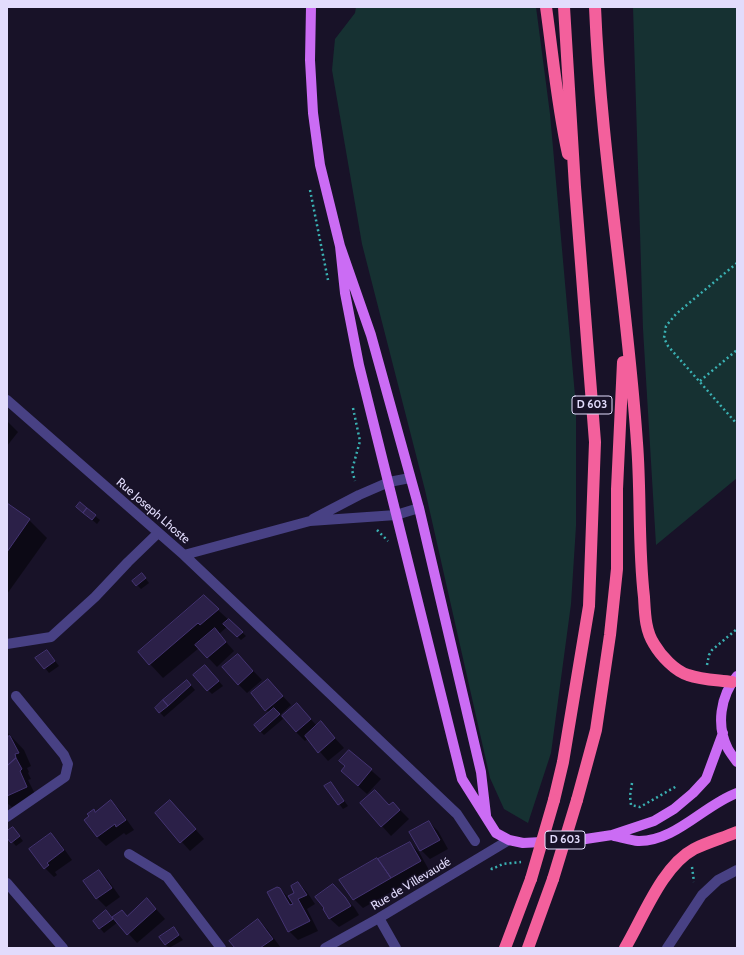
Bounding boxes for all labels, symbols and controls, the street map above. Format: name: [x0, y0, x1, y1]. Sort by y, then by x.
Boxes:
road number: D 603: [572, 396, 612, 414]
street label: Rue Joseph Lhoste: [113, 475, 193, 547]
road number: D 603: [545, 831, 585, 849]
street label: Rue de Villevaudé: [369, 855, 453, 913]

